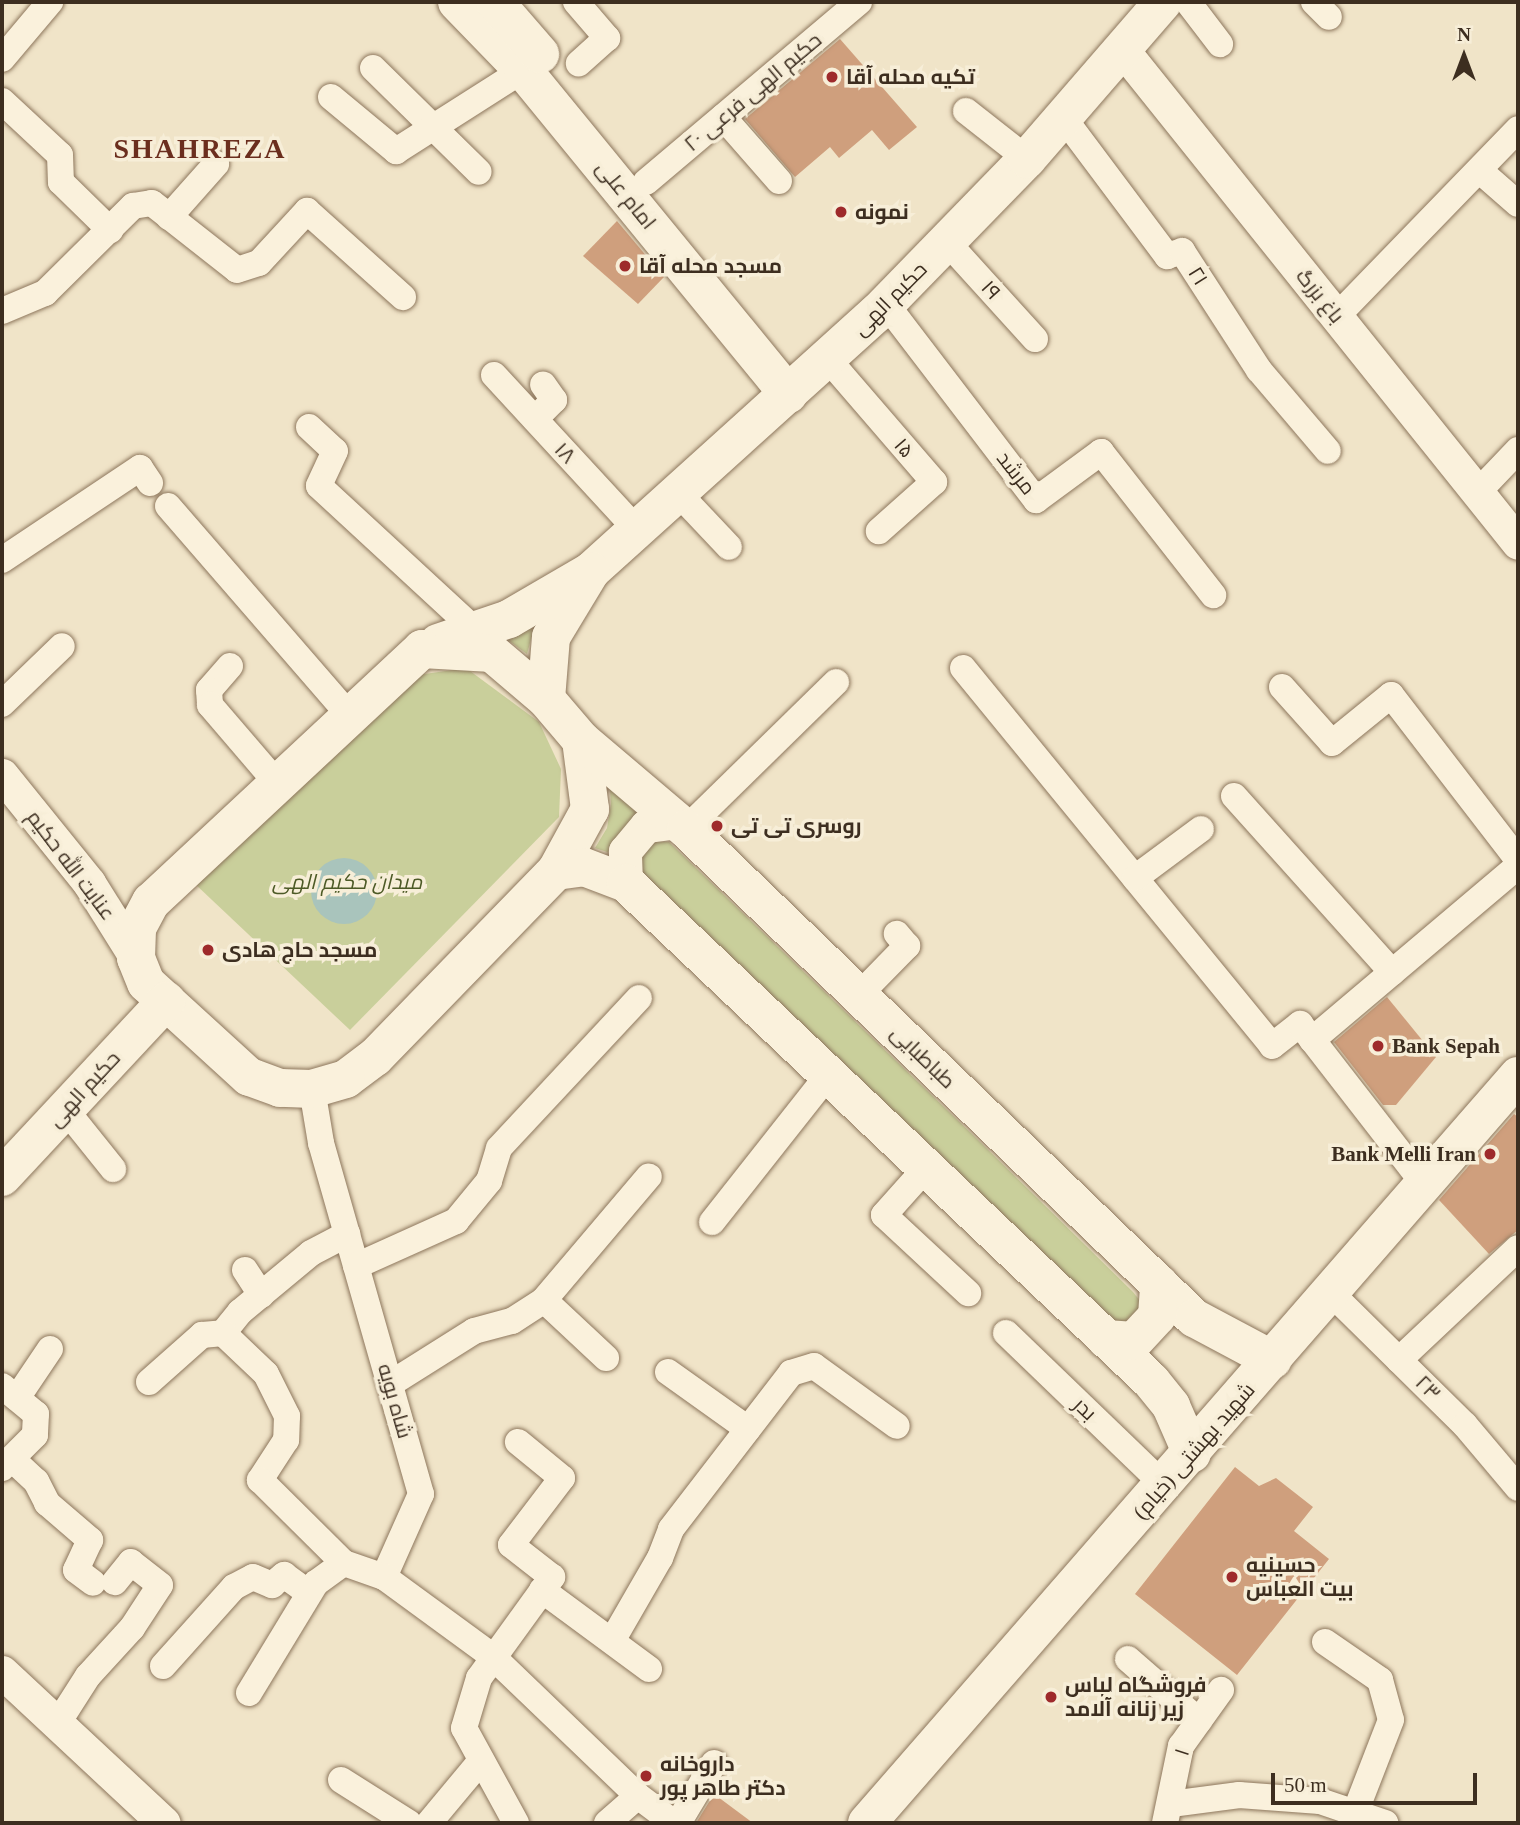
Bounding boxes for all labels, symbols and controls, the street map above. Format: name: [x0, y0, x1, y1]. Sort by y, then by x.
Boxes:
north arrow: [1429, 21, 1499, 91]
text: N: [1457, 24, 1471, 45]
street label: حکیم الهی فرعی ۲۰: [679, 27, 827, 157]
place label: تکیه محله آقا: [846, 64, 975, 90]
marker: تکیه محله آقا: [824, 69, 840, 85]
district label: SHAHREZA: [114, 132, 286, 166]
street label: امام علی: [591, 156, 661, 234]
place label: نمونه: [855, 199, 909, 225]
marker: نمونه: [833, 204, 849, 220]
place label: مسجد محله آقا: [639, 253, 782, 279]
street label: حکیم الهی: [848, 257, 932, 341]
marker: مسجد محله آقا: [617, 258, 633, 274]
street label: ۲۱: [1183, 262, 1213, 290]
street label: باغ بزرگ: [1291, 264, 1349, 328]
street label: ۱۹: [976, 275, 1006, 305]
street label: ۱۵: [889, 433, 919, 463]
street label: ۱۸: [549, 437, 581, 469]
street label: مرشد: [991, 446, 1041, 500]
street label: عنایت الله حکیم: [21, 805, 121, 925]
place label: روسری تی تی: [731, 813, 861, 839]
marker: روسری تی تی: [709, 818, 725, 834]
park label: میدان حکیم الهی: [272, 869, 422, 895]
place label: مسجد حاج هادی: [222, 937, 377, 963]
marker: مسجد حاج هادی: [200, 942, 216, 958]
street label: طباطبایی: [885, 1020, 961, 1094]
place label: Bank Sepah: [1392, 1033, 1500, 1059]
marker: Bank Sepah: [1370, 1038, 1386, 1054]
street label: حکیم الهی: [43, 1046, 125, 1132]
place label: Bank Melli Iran: [1331, 1141, 1476, 1167]
marker: Bank Melli Iran: [1482, 1146, 1498, 1162]
street label: شاه بویه: [372, 1361, 418, 1441]
street label: ۲۳: [1410, 1370, 1446, 1406]
street label: شهید بهشتی (خیام): [1128, 1378, 1260, 1524]
street label: بدر: [1068, 1392, 1102, 1426]
place label: حسینیه بیت العباس: [1246, 1552, 1354, 1602]
marker: حسینیه بیت العباس: [1224, 1569, 1240, 1585]
place label: فروشگاه لباس زیر زنانه آلامد: [1065, 1672, 1207, 1722]
marker: فروشگاه لباس زیر زنانه آلامد: [1043, 1689, 1059, 1705]
street label: ۱: [1169, 1745, 1195, 1759]
place label: داروخانه دکتر طاهر پور: [660, 1751, 786, 1801]
scale bar: [1275, 1758, 1482, 1802]
marker: داروخانه دکتر طاهر پور: [638, 1768, 654, 1784]
text: 50 m: [1284, 1773, 1327, 1797]

